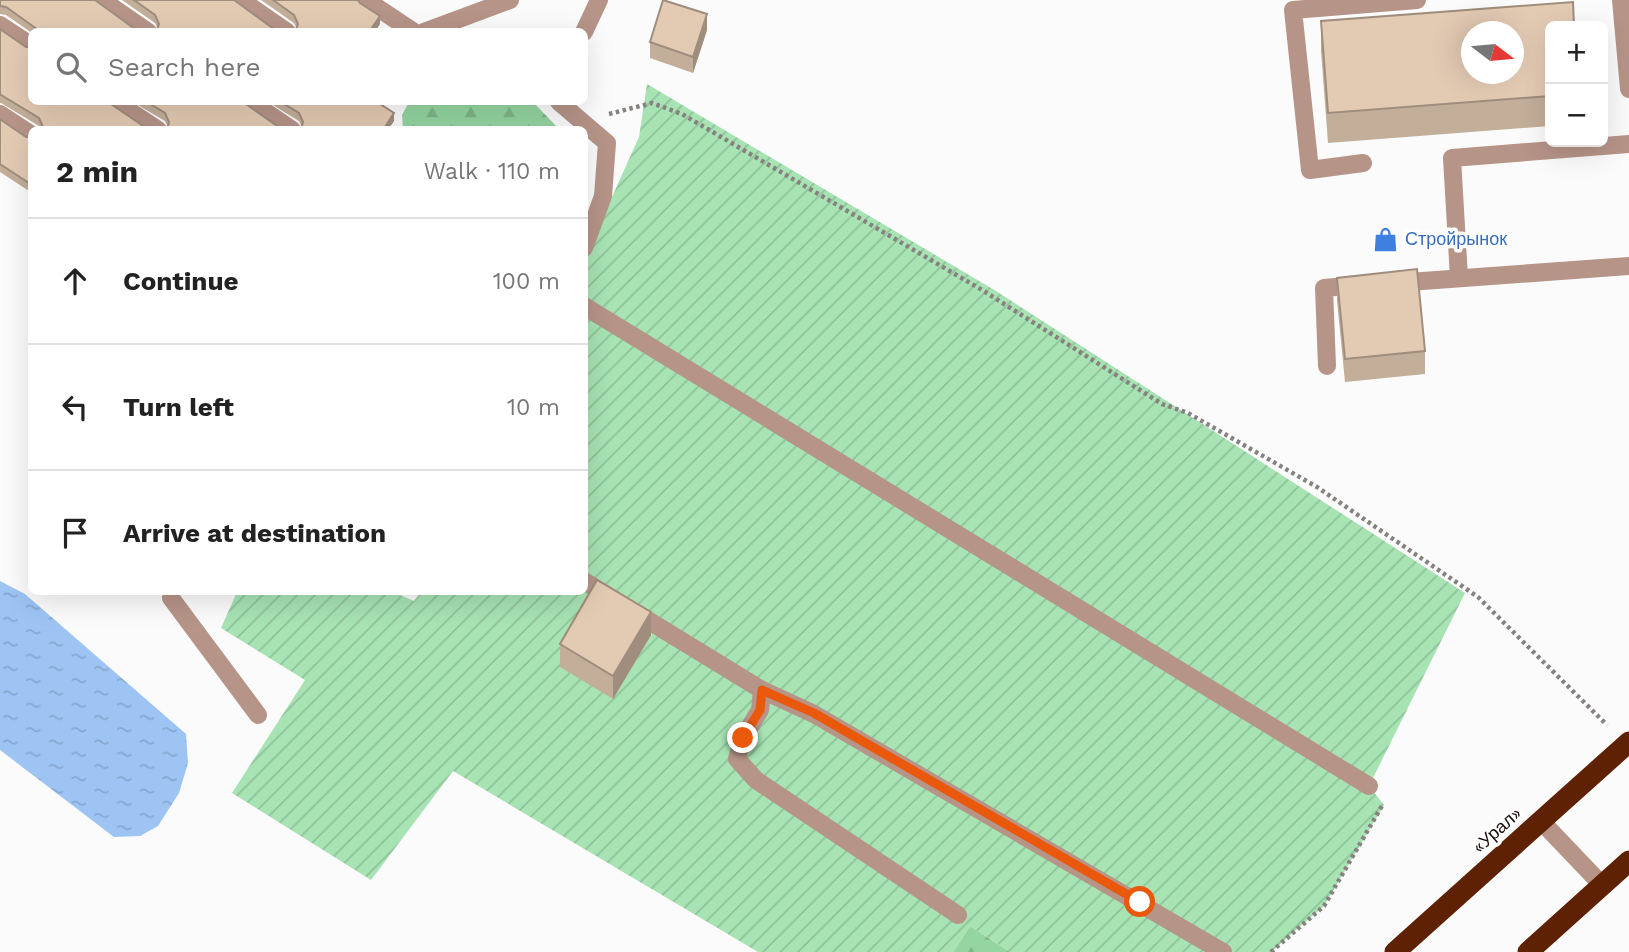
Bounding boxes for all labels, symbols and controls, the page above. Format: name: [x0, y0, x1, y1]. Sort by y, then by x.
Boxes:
north arrow: [1461, 21, 1524, 84]
map controls: [1545, 21, 1608, 147]
button: +: [1545, 21, 1608, 84]
search box: [28, 28, 588, 105]
icon: search: [52, 48, 90, 86]
text: Search here: [108, 52, 260, 82]
button: −: [1545, 84, 1608, 147]
text: 2 min: [56, 154, 138, 189]
text: Walk · 110 m: [424, 158, 560, 185]
shop icon: Стройрынок: [1371, 225, 1399, 253]
place label: Стройрынок: [1405, 228, 1507, 249]
icon: ahead: [56, 262, 94, 300]
text: Continue: [123, 266, 239, 296]
text: 100 m: [493, 268, 560, 295]
icon: left: [56, 388, 94, 426]
text: Turn left: [123, 392, 234, 422]
text: 10 m: [507, 394, 560, 421]
icon: arrive: [56, 514, 94, 552]
text: Arrive at destination: [123, 518, 386, 548]
route end: [727, 722, 758, 753]
street label: «Урал»: [1468, 802, 1526, 857]
route start: [1124, 886, 1155, 917]

